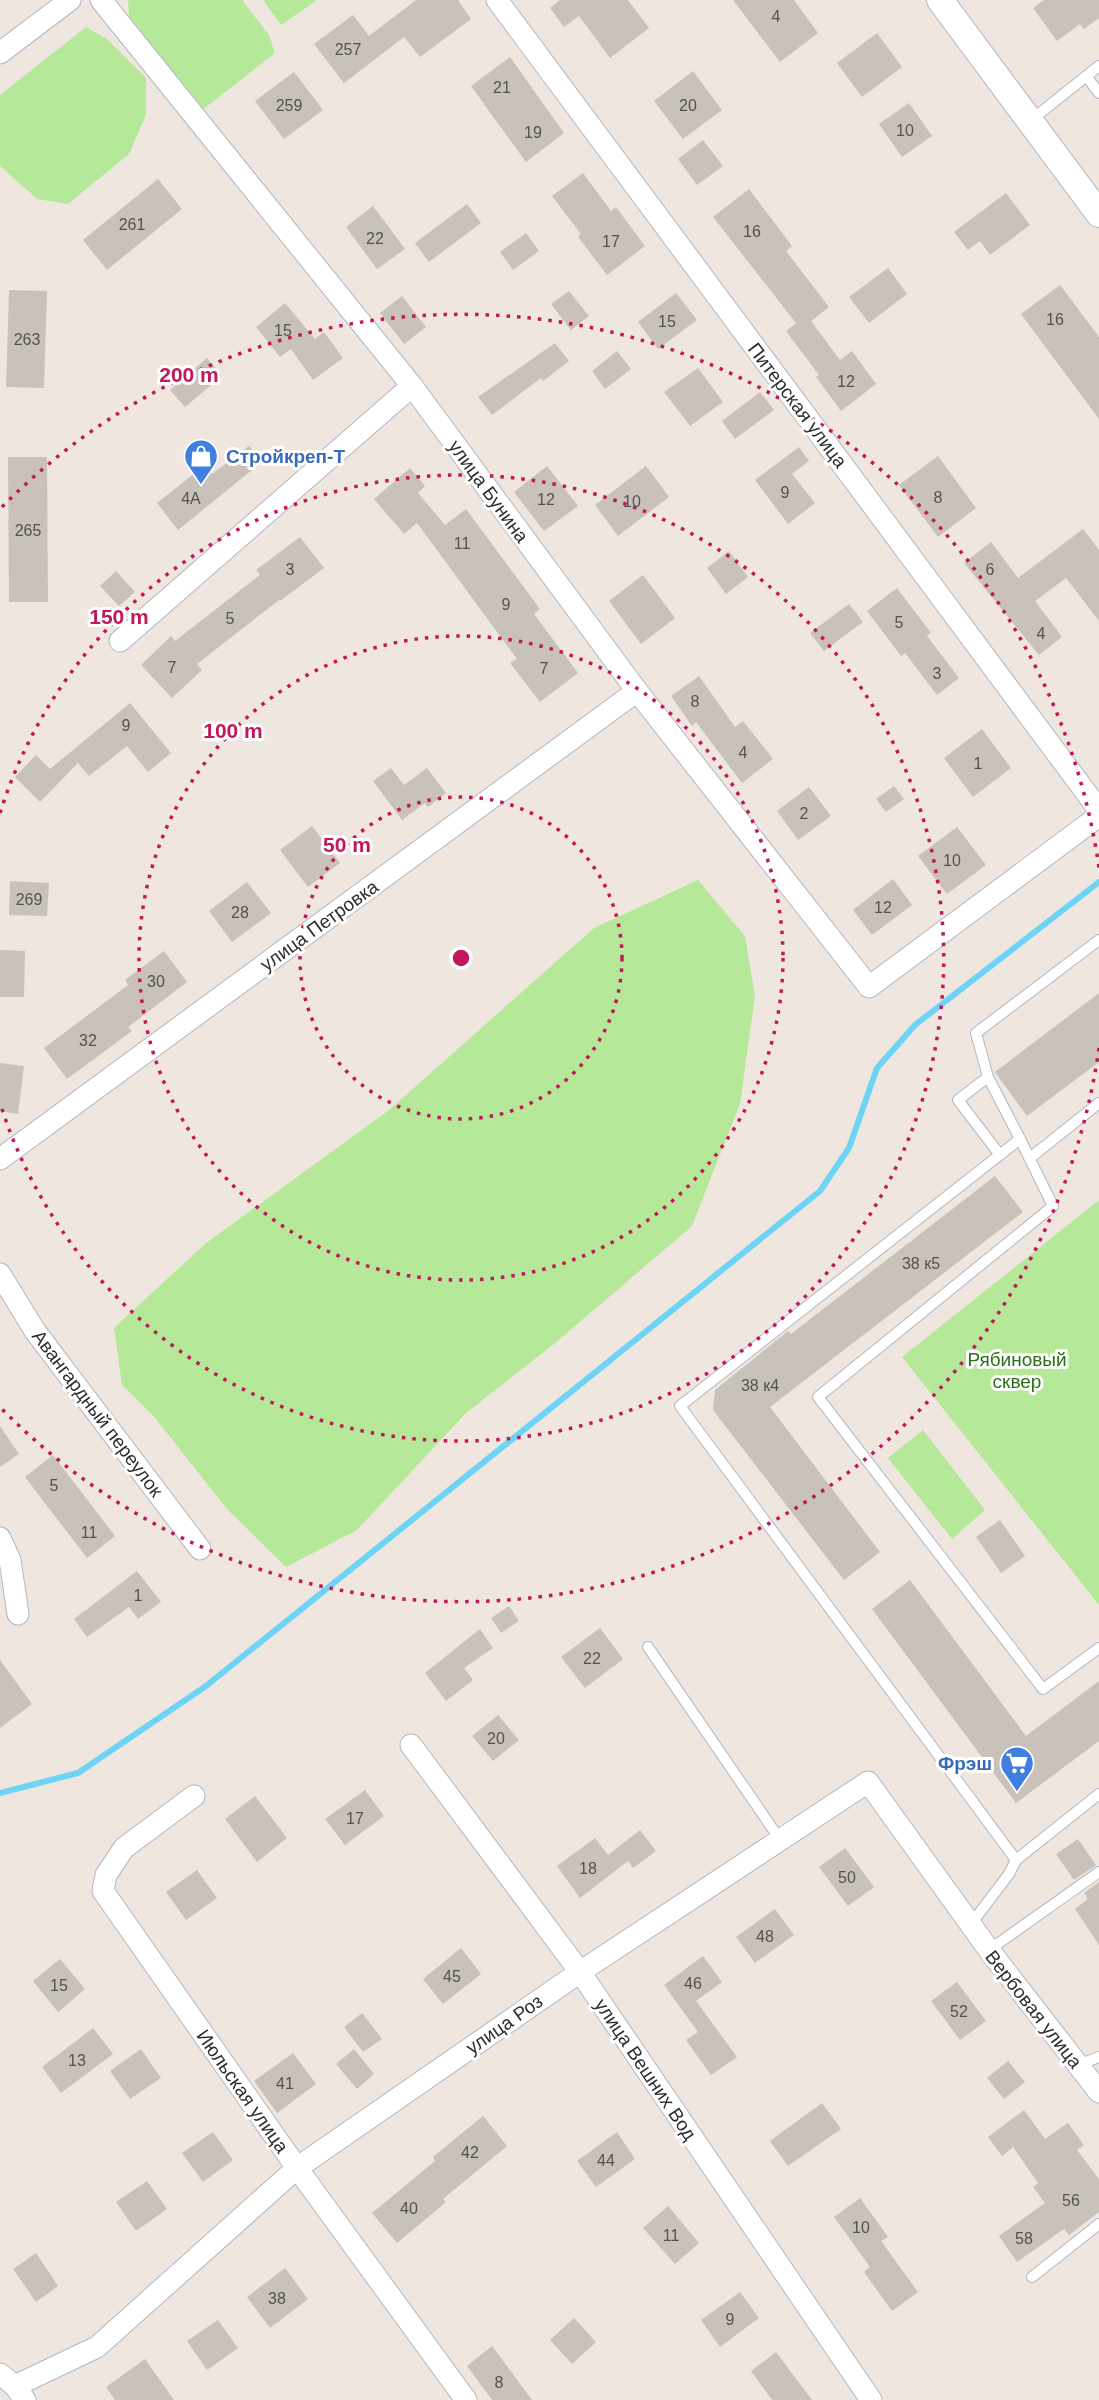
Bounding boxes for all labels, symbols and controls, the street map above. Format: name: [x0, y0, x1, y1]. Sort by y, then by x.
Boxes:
house number: 4: [772, 8, 781, 25]
house number: 257: [335, 41, 361, 58]
house number: 21: [493, 79, 511, 96]
house number: 259: [276, 97, 302, 114]
house number: 20: [679, 97, 697, 114]
house number: 10: [896, 122, 914, 139]
house number: 19: [524, 124, 542, 141]
house number: 261: [119, 216, 145, 233]
house number: 16: [743, 223, 761, 240]
house number: 22: [366, 230, 384, 247]
house number: 17: [602, 233, 620, 250]
house number: 16: [1046, 311, 1064, 328]
house number: 15: [658, 313, 676, 330]
house number: 15: [274, 322, 292, 339]
house number: 263: [14, 331, 40, 348]
street label: Питерская улица: [744, 339, 852, 472]
text: 200 m: [159, 363, 219, 386]
house number: 12: [837, 373, 855, 390]
street label: улица Бунина: [444, 436, 533, 547]
shop icon: Стройкреп-Т: [182, 437, 220, 486]
place label: Стройкреп-Т: [226, 446, 345, 467]
house number: 9: [781, 484, 790, 501]
house number: 8: [934, 489, 943, 506]
house number: 4А: [181, 490, 201, 507]
house number: 12: [537, 491, 555, 508]
house number: 10: [623, 493, 641, 510]
house number: 265: [15, 522, 41, 539]
house number: 11: [454, 535, 470, 552]
house number: 3: [286, 561, 295, 578]
house number: 6: [986, 561, 995, 578]
house number: 9: [502, 596, 511, 613]
text: 150 m: [89, 605, 149, 628]
house number: 5: [226, 610, 235, 627]
house number: 5: [895, 614, 904, 631]
house number: 4: [1037, 625, 1046, 642]
house number: 7: [168, 659, 177, 676]
house number: 7: [540, 660, 549, 677]
house number: 3: [933, 665, 942, 682]
house number: 8: [691, 693, 700, 710]
house number: 9: [122, 717, 131, 734]
text: 100 m: [203, 719, 263, 742]
house number: 4: [739, 744, 748, 761]
house number: 1: [974, 755, 983, 772]
house number: 2: [800, 805, 809, 822]
text: 50 m: [323, 833, 371, 856]
house number: 10: [943, 852, 961, 869]
street label: улица Петровка: [256, 875, 383, 975]
house number: 269: [16, 891, 42, 908]
house number: 12: [874, 899, 892, 916]
house number: 28: [231, 904, 249, 921]
centre of rings: [449, 946, 473, 970]
house number: 30: [147, 973, 165, 990]
house number: 32: [79, 1032, 97, 1049]
house number: 38 к5: [902, 1255, 940, 1272]
street label: Авангардный переулок: [28, 1326, 167, 1501]
park label: Рябиновый сквер: [967, 1349, 1067, 1392]
house number: 38 к4: [741, 1377, 779, 1394]
house number: 5: [50, 1477, 59, 1494]
house number: 11: [81, 1524, 97, 1541]
house number: 1: [134, 1587, 143, 1604]
house number: 22: [583, 1650, 601, 1667]
house number: 20: [487, 1730, 505, 1747]
supermarket icon: Фрэш: [998, 1744, 1036, 1793]
place label: Фрэш: [938, 1753, 992, 1774]
house number: 17: [346, 1810, 364, 1827]
house number: 18: [579, 1860, 597, 1877]
house number: 50: [838, 1869, 856, 1886]
house number: 48: [756, 1928, 774, 1945]
street label: Вербовая улица: [981, 1946, 1086, 2073]
house number: 45: [443, 1968, 461, 1985]
house number: 46: [684, 1975, 702, 1992]
house number: 15: [50, 1977, 68, 1994]
street label: улица Роз: [462, 1990, 547, 2058]
street label: улица Вешних Вод: [591, 1995, 701, 2144]
house number: 52: [950, 2003, 968, 2020]
street label: Июльская улица: [192, 2026, 293, 2157]
house number: 13: [68, 2052, 86, 2069]
house number: 41: [276, 2075, 294, 2092]
house number: 42: [461, 2144, 479, 2161]
house number: 44: [597, 2152, 615, 2169]
house number: 56: [1062, 2192, 1080, 2209]
house number: 40: [400, 2200, 418, 2217]
house number: 10: [852, 2219, 870, 2236]
house number: 11: [663, 2227, 679, 2244]
house number: 58: [1015, 2230, 1033, 2247]
house number: 38: [268, 2290, 286, 2307]
house number: 9: [726, 2311, 735, 2328]
house number: 8: [495, 2374, 504, 2391]

